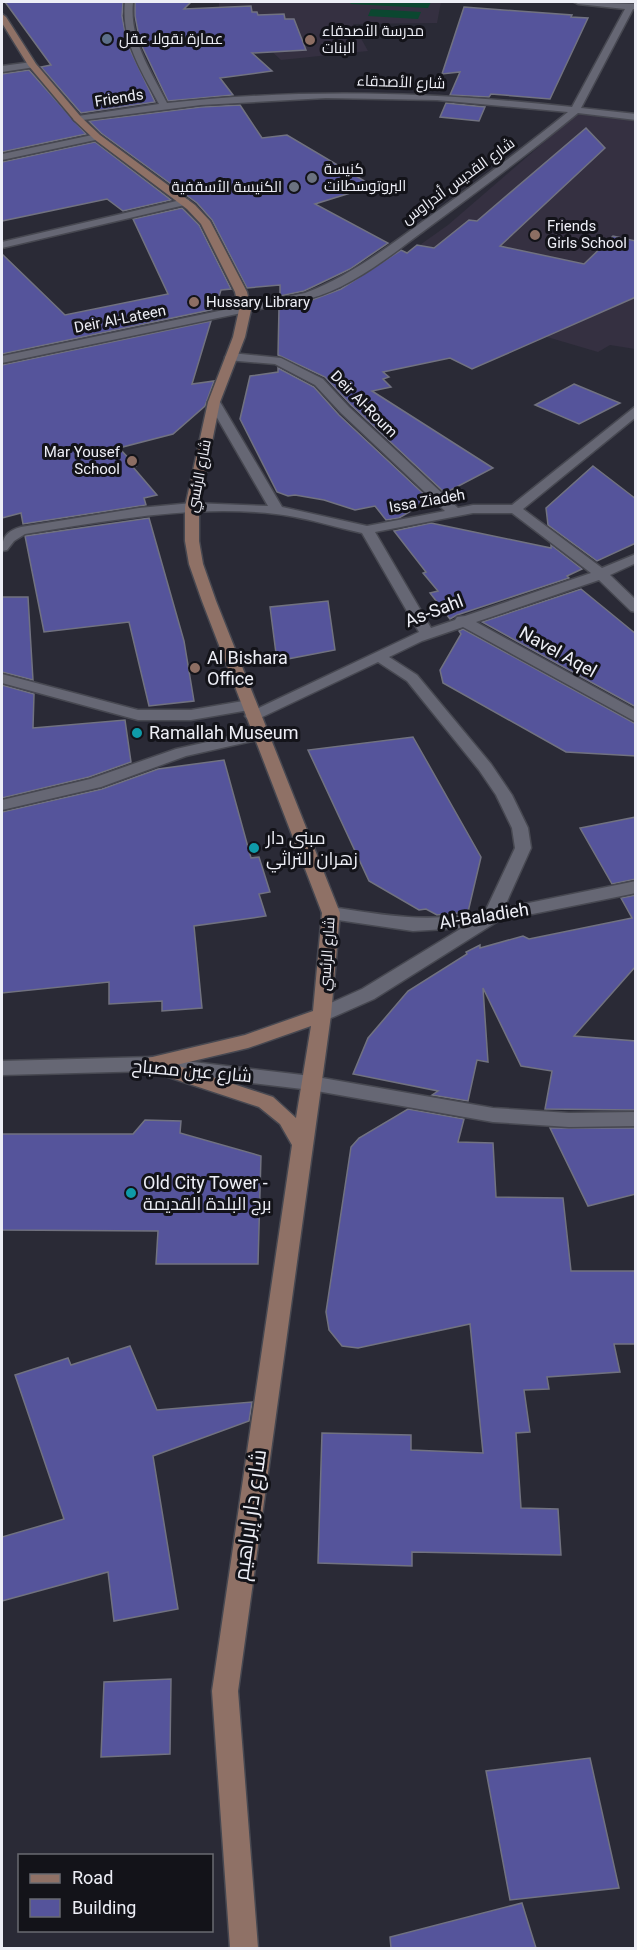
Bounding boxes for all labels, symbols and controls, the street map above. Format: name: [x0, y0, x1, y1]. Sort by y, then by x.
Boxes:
place label: مدرسة الأصدقاء البنات: [322, 22, 424, 57]
place label: عمارة نقولا عقل: [119, 30, 223, 49]
marker: عمارة نقولا عقل: [100, 32, 114, 46]
marker: مدرسة الأصدقاء البنات: [303, 33, 317, 47]
street label: شارع الأصدقاء: [356, 71, 446, 95]
street label: Friends: [93, 85, 145, 111]
street label: شارع القديس أندراوس: [397, 133, 519, 230]
place label: كنيسة البروتوسطانت: [324, 160, 406, 195]
marker: كنيسة البروتوسطانت: [305, 171, 319, 185]
place label: الكنيسة الأسقفية: [172, 178, 282, 196]
marker: الكنيسة الأسقفية: [287, 180, 301, 194]
place label: Friends Girls School: [547, 217, 627, 252]
marker: Friends Girls School: [528, 228, 542, 242]
place label: Hussary Library: [206, 293, 310, 311]
marker: Hussary Library: [187, 295, 201, 309]
street label: Deir Al-Lateen: [73, 301, 167, 337]
street label: Deir Al-Roum: [327, 367, 401, 441]
street label: شارع الرئسي: [183, 438, 218, 515]
place label: Mar Yousef School: [44, 443, 121, 478]
marker: Mar Yousef School: [125, 454, 139, 468]
street label: Issa Ziadeh: [388, 485, 466, 517]
street label: As-Sahl: [402, 590, 466, 631]
street label: Navel Aqel: [516, 622, 601, 681]
place label: Al Bishara Office: [207, 647, 288, 689]
marker: Al Bishara Office: [188, 661, 202, 675]
place label: Ramallah Museum: [149, 722, 299, 743]
marker: Ramallah Museum: [130, 726, 144, 740]
place label: مبنى دار زهران التراثي: [265, 827, 358, 873]
marker: مبنى دار زهران التراثي: [247, 841, 261, 855]
street label: Al-Baladieh: [438, 898, 530, 933]
street label: شارع الرئسي: [315, 916, 342, 992]
street label: شارع عين مصباح: [131, 1055, 253, 1088]
place label: Old City Tower - برج البلدة القديمة: [143, 1172, 272, 1216]
marker: Old City Tower - برج البلدة القديمة: [124, 1186, 138, 1200]
street label: شارع دار إبراهيم: [229, 1448, 273, 1582]
legend: [18, 1854, 213, 1932]
text: Road: [72, 1867, 113, 1888]
text: Building: [72, 1897, 136, 1918]

